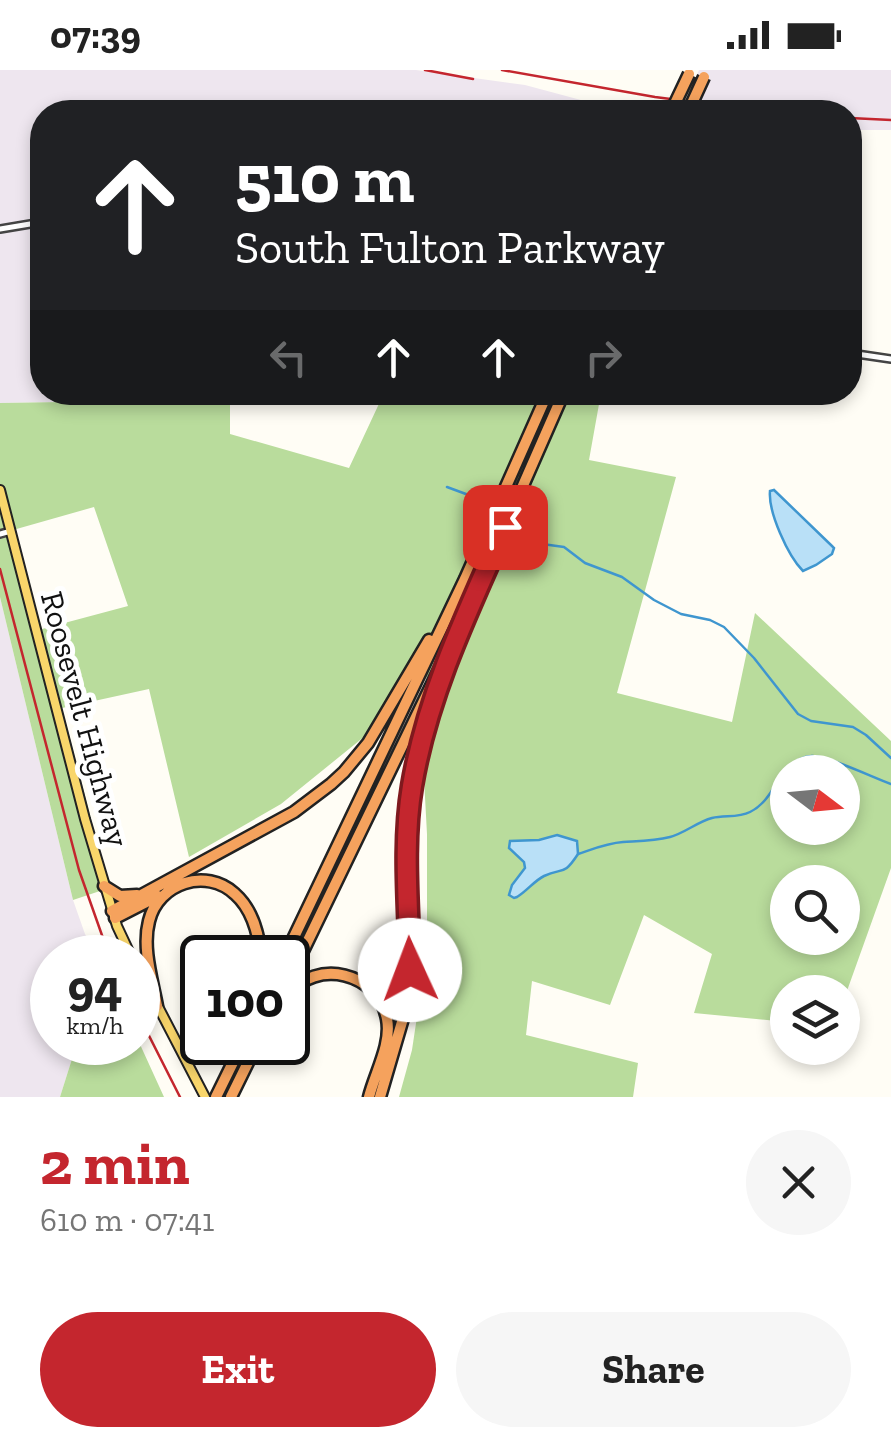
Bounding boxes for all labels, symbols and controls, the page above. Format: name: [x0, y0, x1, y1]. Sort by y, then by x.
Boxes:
text: 07:39: [50, 12, 141, 58]
text: 510 m: [235, 136, 415, 220]
icon: ahead: [70, 140, 200, 270]
text: South Fulton Parkway: [235, 221, 665, 275]
icon: left: [261, 330, 316, 385]
icon: ahead: [366, 330, 421, 385]
icon: ahead: [471, 330, 526, 385]
icon: right: [576, 330, 631, 385]
pin: [463, 485, 548, 570]
icon: arrive: [478, 500, 533, 555]
street label: Roosevelt Highway: [33, 587, 138, 851]
north arrow: [770, 755, 860, 845]
map controls: [770, 755, 860, 1065]
button: search: [770, 865, 860, 955]
position arrow: [358, 918, 462, 1022]
speed limit sign: 100: [180, 935, 310, 1065]
text: 94: [67, 958, 123, 1018]
button: layers: [770, 975, 860, 1065]
text: km/h: [66, 1010, 124, 1040]
text: 2 min: [40, 1127, 190, 1199]
button: close: [746, 1130, 851, 1235]
text: 610 m · 07:41: [40, 1201, 214, 1239]
button: Exit: [40, 1312, 436, 1427]
button: Share: [456, 1312, 851, 1427]

